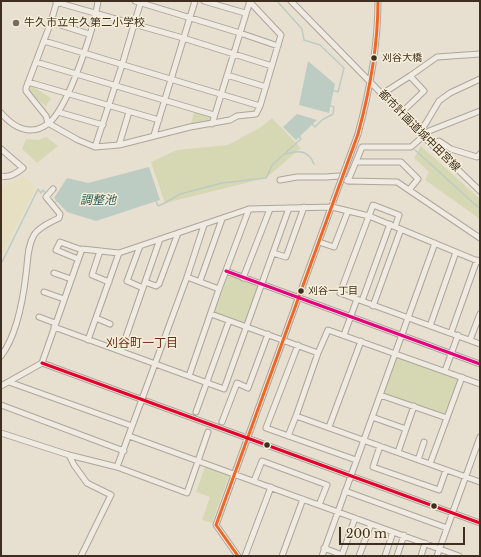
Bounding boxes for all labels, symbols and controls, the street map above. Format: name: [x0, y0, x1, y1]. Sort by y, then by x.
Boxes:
place label: 牛久市立牛久第二小学校: [24, 16, 145, 30]
marker: 牛久市立牛久第二小学校: [11, 18, 21, 28]
place label: 刈谷大橋: [382, 52, 422, 64]
marker: 刈谷大橋: [369, 53, 379, 63]
street label: 都市計画道城中田宮線: [375, 87, 463, 175]
water label: 調整池: [80, 194, 116, 208]
place label: 刈谷一丁目: [308, 285, 358, 297]
marker: 刈谷一丁目: [296, 286, 306, 296]
district label: 刈谷町一丁目: [106, 337, 178, 351]
unlabelled marker: [262, 440, 272, 450]
unlabelled marker: [429, 501, 439, 511]
scale bar: [341, 519, 467, 545]
text: 200 m: [346, 526, 387, 541]

